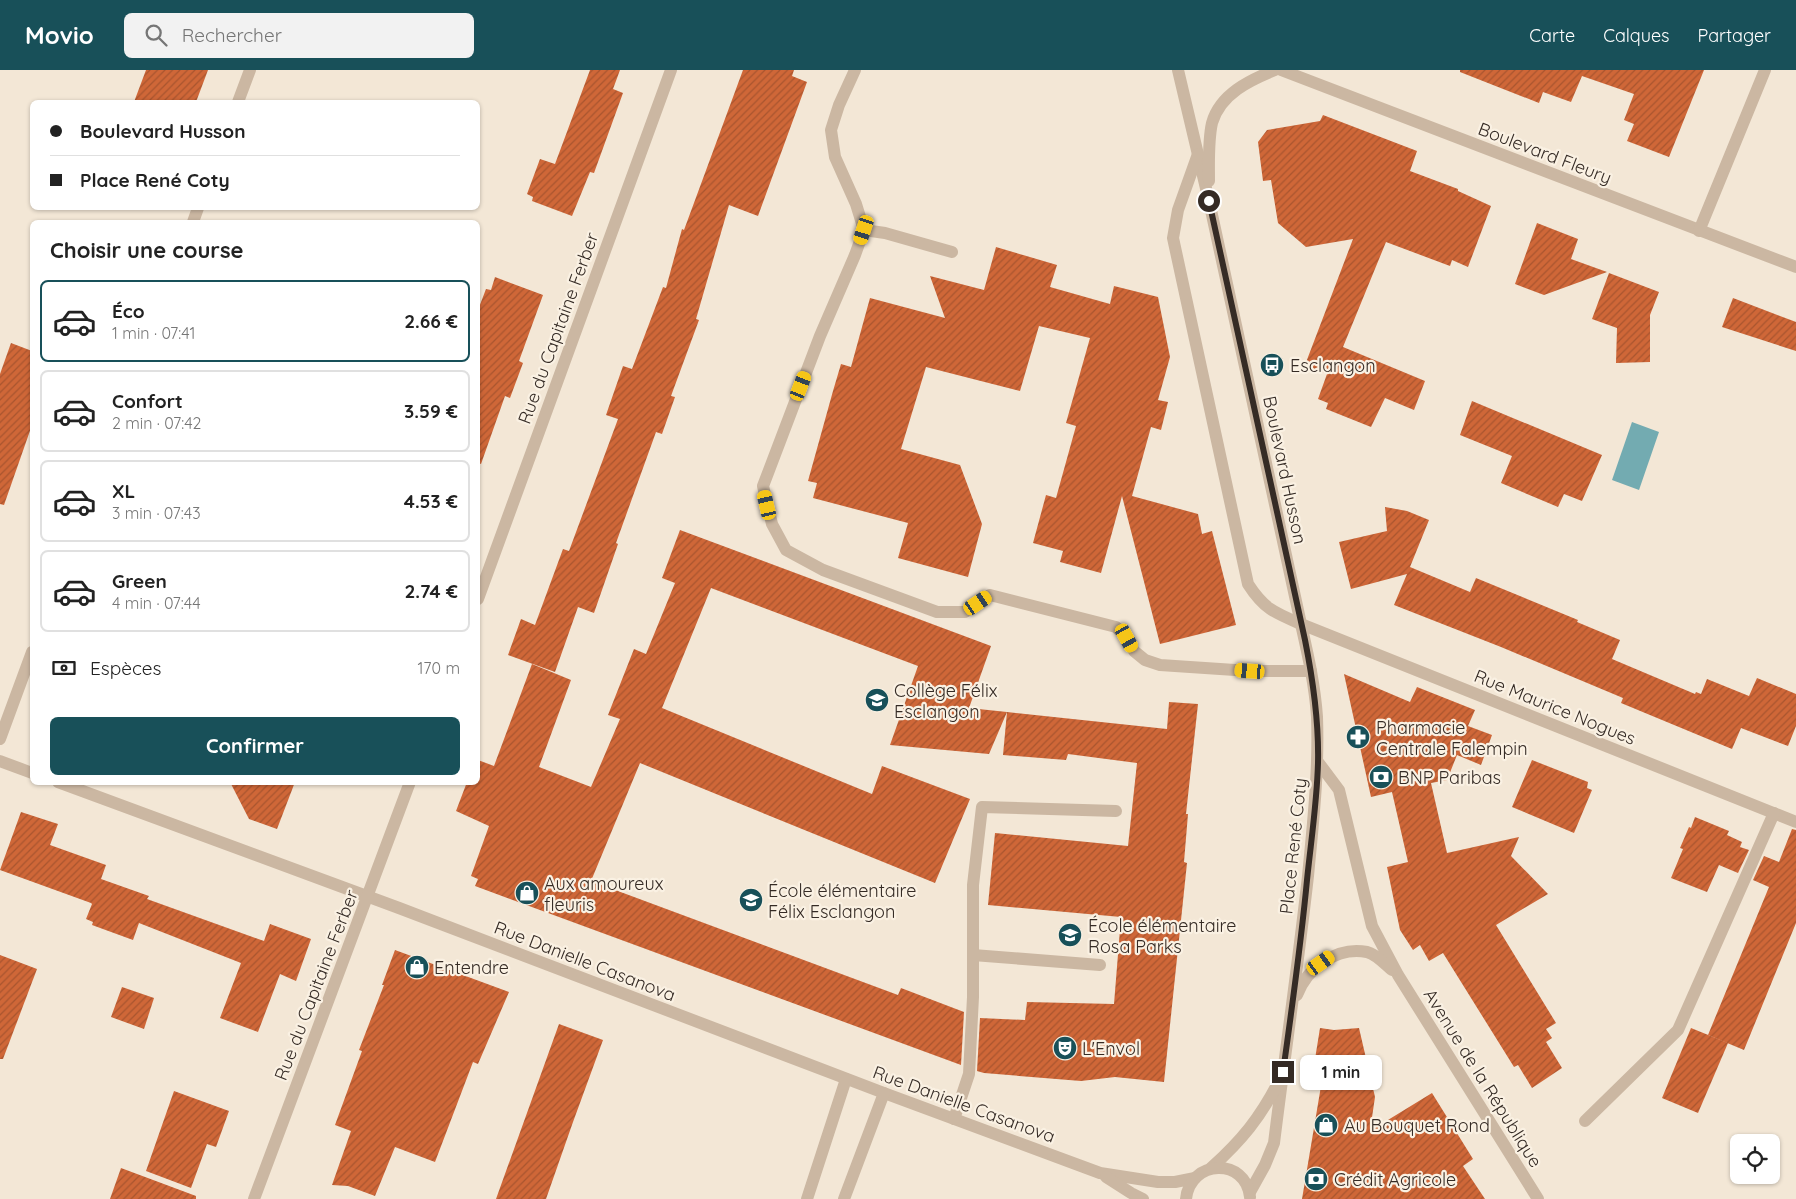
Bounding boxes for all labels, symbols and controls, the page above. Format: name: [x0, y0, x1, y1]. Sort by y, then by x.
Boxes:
search box: [124, 13, 474, 58]
text: Movio: [25, 20, 94, 50]
icon: search: [142, 21, 170, 49]
text: Rechercher: [182, 23, 282, 47]
text: Carte: [1529, 24, 1575, 47]
text: Calques: [1603, 24, 1670, 47]
text: Partager: [1698, 24, 1771, 47]
street label: Boulevard Fleury: [1475, 117, 1615, 189]
text: Boulevard Husson: [80, 119, 245, 143]
text: Place René Coty: [80, 168, 230, 192]
route start: [1198, 190, 1220, 212]
car: [852, 213, 875, 247]
street label: Rue du Capitaine Ferber: [513, 229, 603, 427]
text: Choisir une course: [50, 236, 244, 264]
icon: car: [52, 299, 97, 344]
text: Éco: [112, 299, 145, 323]
text: 2.66 €: [404, 309, 458, 333]
text: 1 min · 07:41: [112, 323, 195, 343]
bus stop icon: Esclangon: [1259, 352, 1285, 378]
place label: Esclangon: [1290, 354, 1376, 377]
car: [788, 369, 813, 403]
icon: car: [52, 389, 97, 434]
text: Confort: [112, 389, 183, 413]
street label: Boulevard Husson: [1258, 394, 1312, 546]
text: 3.59 €: [404, 399, 458, 423]
text: 2 min · 07:42: [112, 413, 202, 433]
icon: car: [52, 479, 97, 524]
text: XL: [112, 479, 135, 503]
text: 4.53 €: [404, 489, 458, 513]
car: [756, 489, 777, 521]
text: 3 min · 07:43: [112, 503, 201, 523]
icon: car: [52, 569, 97, 614]
text: Green: [112, 569, 167, 593]
text: 2.74 €: [404, 579, 458, 603]
car: [961, 588, 994, 618]
text: 4 min · 07:44: [112, 593, 201, 613]
car: [1113, 621, 1140, 655]
icon: cash: [50, 654, 78, 682]
text: Espèces: [90, 656, 161, 680]
text: 170 m: [417, 658, 460, 678]
car: [1234, 662, 1265, 680]
street label: Rue Maurice Nogues: [1471, 664, 1639, 750]
place label: Collège Félix Esclangon: [894, 679, 998, 723]
school or university icon: Collège Félix Esclangon: [864, 687, 890, 713]
place label: Pharmacie Centrale Falempin: [1376, 716, 1528, 760]
button: Confirmer: [50, 717, 460, 775]
pharmacy icon: Pharmacie Centrale Falempin: [1345, 724, 1371, 750]
bank icon: BNP Paribas: [1368, 764, 1394, 790]
place label: BNP Paribas: [1398, 766, 1501, 789]
street label: Place René Coty: [1274, 777, 1312, 915]
place label: Aux amoureux fleuris: [544, 872, 664, 916]
place label: École élémentaire Félix Esclangon: [768, 879, 916, 923]
shop icon: Aux amoureux fleuris: [514, 880, 540, 906]
street label: Rue du Capitaine Ferber: [269, 886, 363, 1084]
school or university icon: École élémentaire Félix Esclangon: [738, 887, 764, 913]
place label: École élémentaire Rosa Parks: [1088, 914, 1236, 958]
street label: Rue Danielle Casanova: [491, 916, 679, 1006]
school or university icon: École élémentaire Rosa Parks: [1057, 922, 1083, 948]
car: [1304, 948, 1337, 978]
shop icon: Entendre: [404, 954, 430, 980]
place label: Entendre: [434, 956, 509, 979]
street label: Avenue de la République: [1419, 985, 1547, 1171]
theatre icon: L'Envol: [1052, 1035, 1078, 1061]
place label: L'Envol: [1082, 1037, 1140, 1060]
callout: 1 min: [1300, 1054, 1383, 1090]
street label: Rue Danielle Casanova: [870, 1060, 1058, 1148]
route end: [1272, 1061, 1294, 1083]
text: 1 min: [1322, 1062, 1360, 1082]
shop icon: Au Bouquet Rond: [1313, 1112, 1339, 1138]
place label: Au Bouquet Rond: [1344, 1114, 1490, 1137]
map controls: [1730, 1134, 1780, 1184]
button: locate: [1730, 1134, 1780, 1184]
bank icon: Crédit Agricole: [1303, 1166, 1329, 1192]
place label: Crédit Agricole: [1334, 1168, 1456, 1191]

